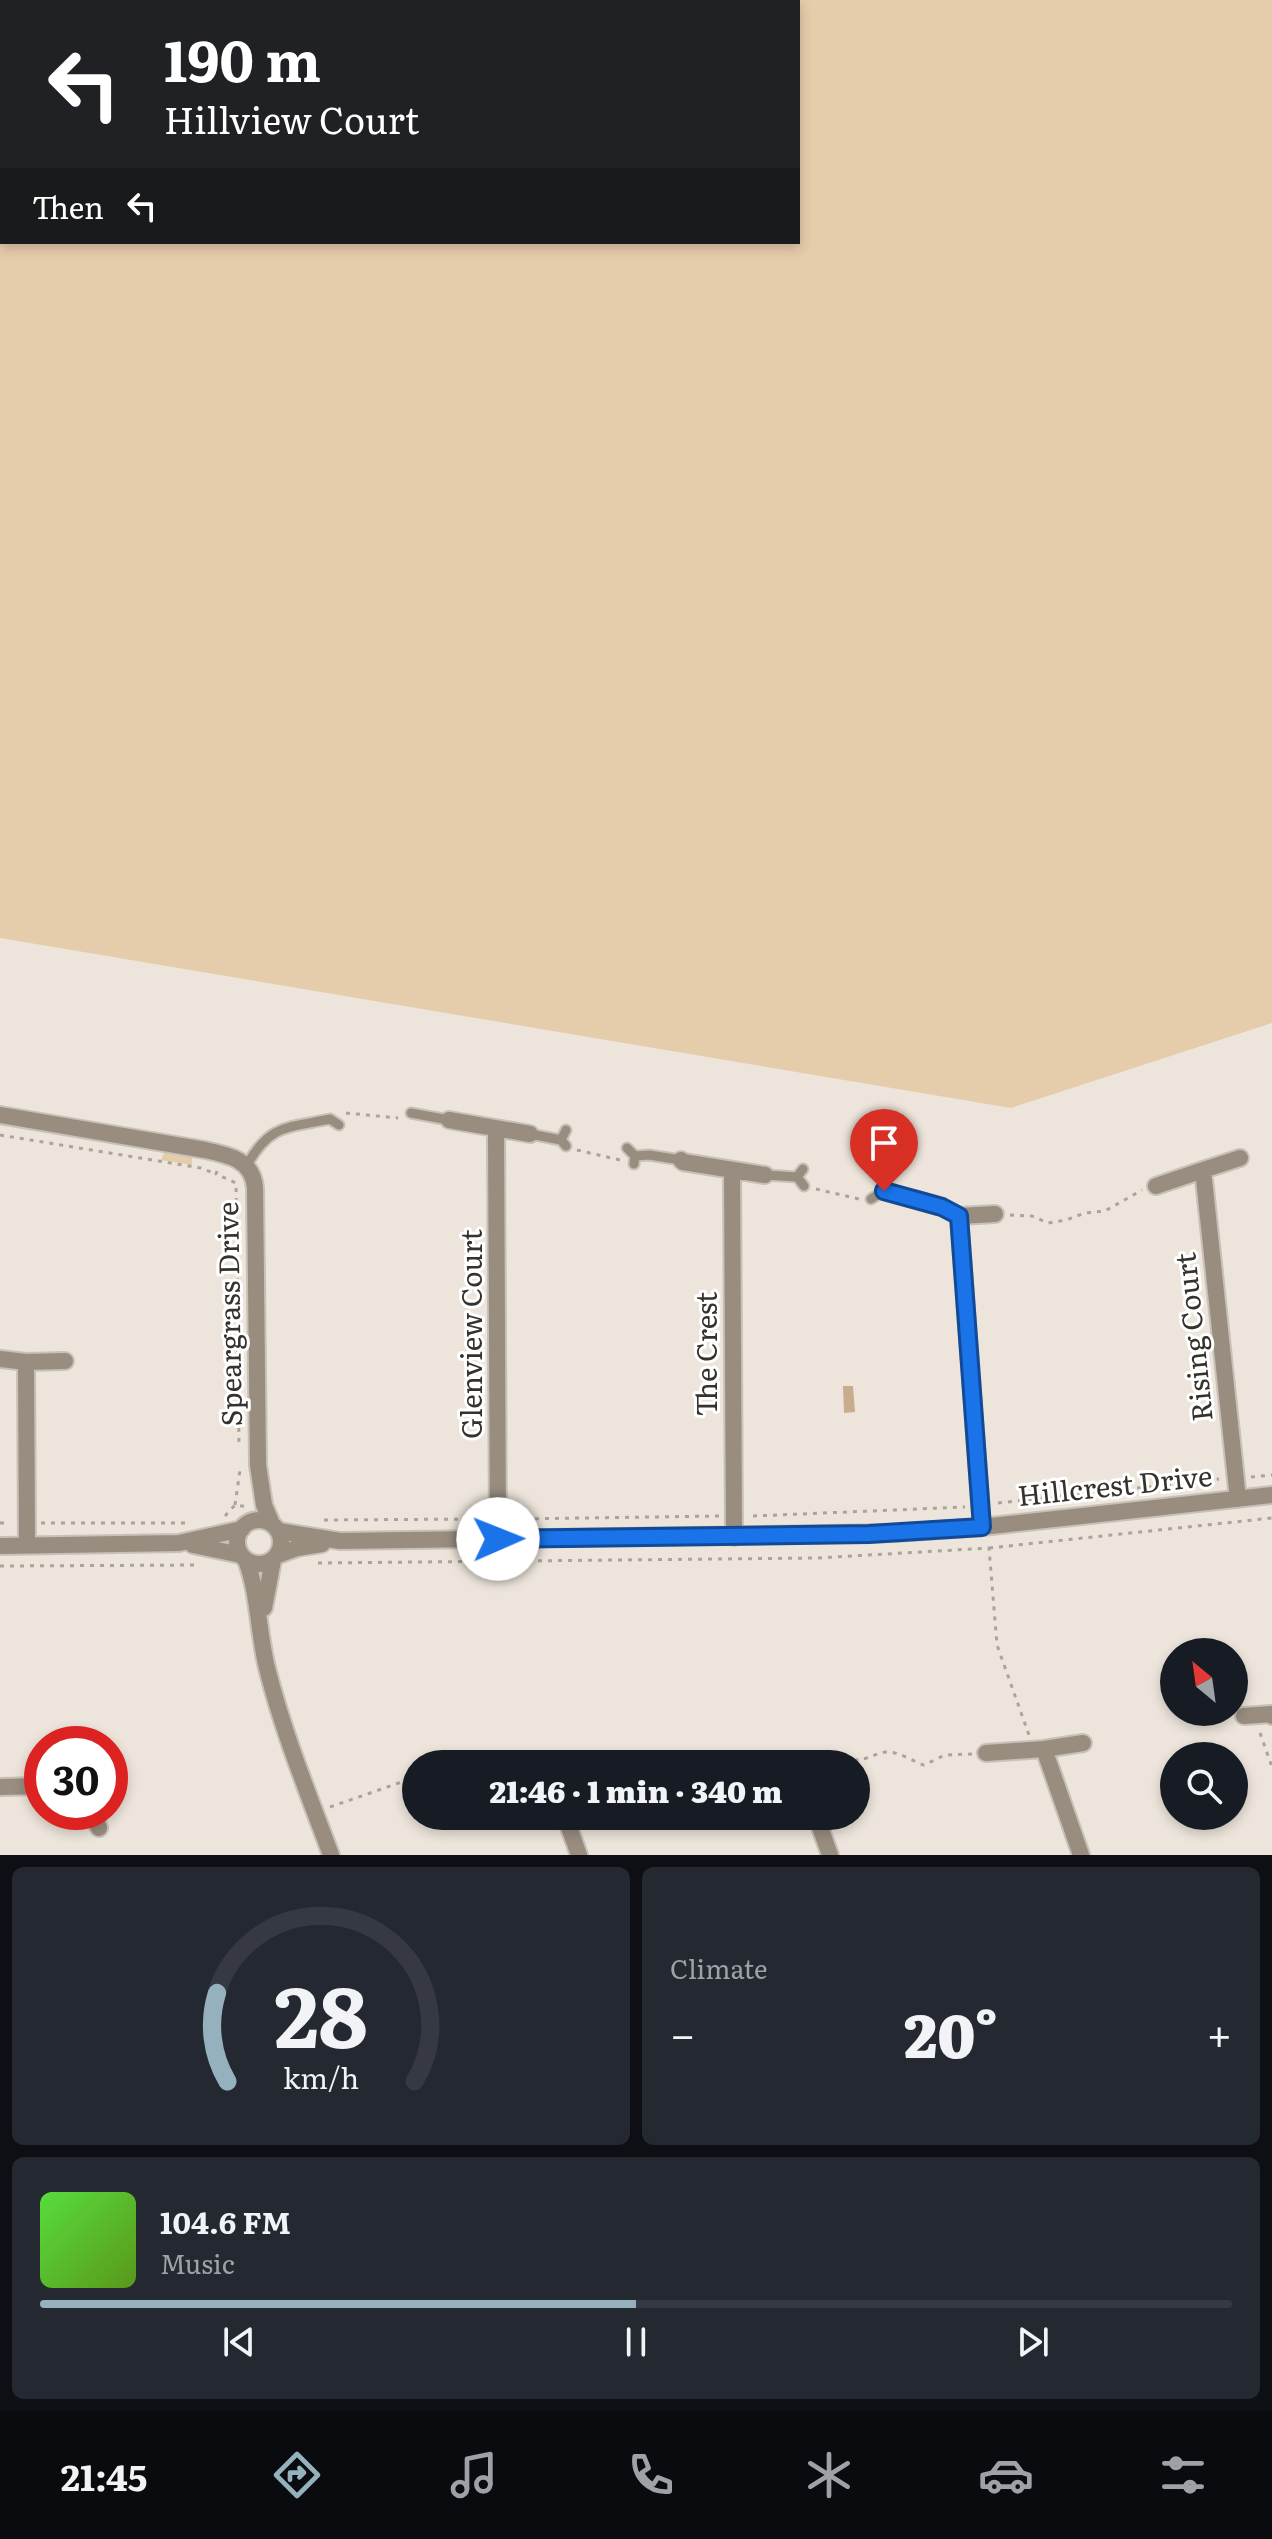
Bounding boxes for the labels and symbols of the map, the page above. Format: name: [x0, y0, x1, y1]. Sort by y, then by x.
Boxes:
pin: [850, 1109, 918, 1191]
street label: Speargrass Drive: [205, 1201, 251, 1427]
street label: Glenview Court: [449, 1228, 491, 1439]
street label: Rising Court: [1162, 1250, 1222, 1424]
street label: The Crest: [684, 1291, 726, 1416]
street label: Hillcrest Drive: [1016, 1453, 1214, 1515]
position arrow: [456, 1497, 540, 1581]
north arrow: [1160, 1638, 1248, 1726]
speed limit sign: 30: [24, 1726, 128, 1830]

